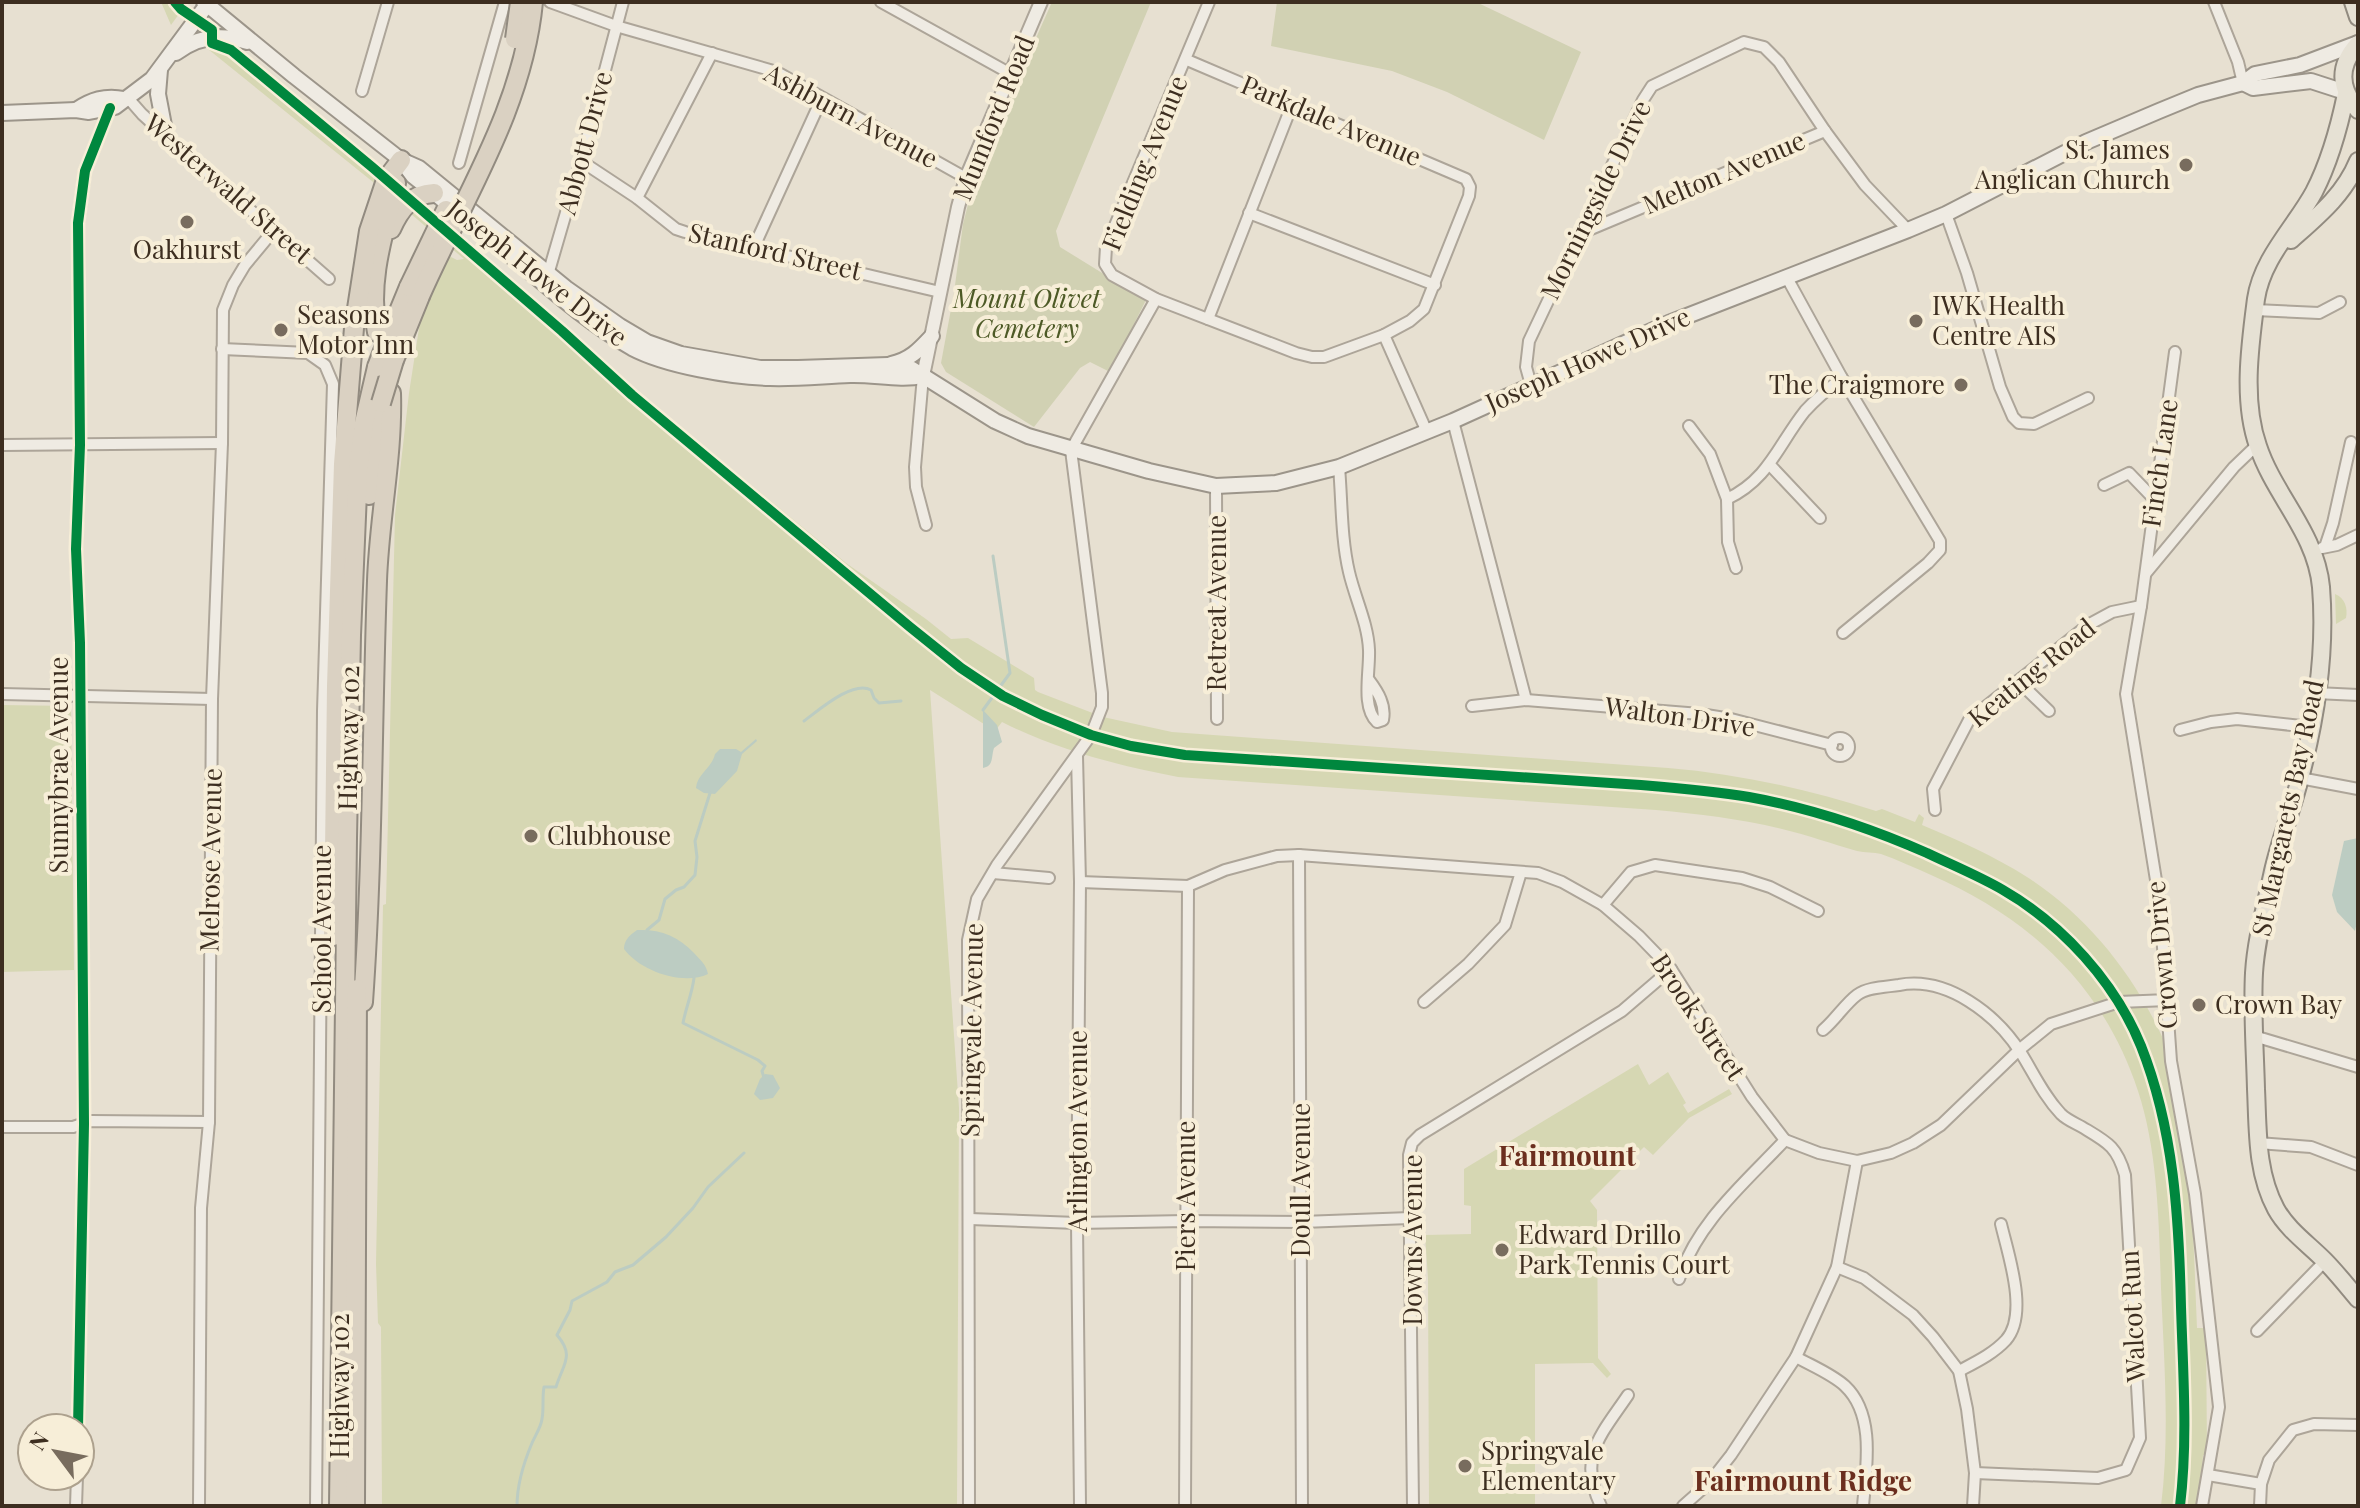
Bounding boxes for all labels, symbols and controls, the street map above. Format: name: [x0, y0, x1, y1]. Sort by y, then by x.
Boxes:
street label: Mumford Road: [944, 30, 1042, 205]
street label: Ashburn Avenue: [758, 54, 944, 175]
street label: Parkdale Avenue: [1236, 66, 1427, 173]
street label: Abbott Drive: [547, 67, 619, 219]
street label: Fielding Avenue: [1093, 70, 1195, 255]
street label: Morningside Drive: [1531, 94, 1658, 305]
street label: Westerwald Street: [137, 105, 321, 271]
street label: Melton Avenue: [1637, 122, 1810, 222]
place label: St. James Anglican Church: [1974, 131, 2170, 196]
marker: St. James Anglican Church: [2177, 156, 2195, 174]
street label: Joseph Howe Drive: [440, 190, 635, 353]
marker: Oakhurst: [178, 213, 196, 231]
street label: Stanford Street: [685, 214, 866, 288]
place label: Oakhurst: [133, 231, 242, 266]
park label: Mount Olivet Cemetery: [952, 280, 1102, 345]
place label: IWK Health Centre AIS: [1932, 287, 2065, 352]
place label: Seasons Motor Inn: [297, 296, 415, 361]
street label: Joseph Howe Drive: [1479, 298, 1695, 420]
marker: IWK Health Centre AIS: [1907, 312, 1925, 330]
marker: Seasons Motor Inn: [272, 321, 290, 339]
place label: The Craigmore: [1769, 366, 1945, 401]
marker: The Craigmore: [1952, 376, 1970, 394]
street label: Finch Lane: [2132, 396, 2185, 529]
street label: Retreat Avenue: [1198, 515, 1233, 691]
street label: Keating Road: [1960, 610, 2102, 734]
street label: Sunnybrae Avenue: [40, 657, 75, 873]
street label: Highway 102: [329, 665, 366, 811]
street label: St Margarets Bay Road: [2242, 676, 2331, 939]
street label: Walton Drive: [1602, 687, 1758, 743]
street label: Melrose Avenue: [190, 768, 229, 952]
place label: Clubhouse: [547, 817, 671, 852]
marker: Clubhouse: [522, 827, 540, 845]
street label: School Avenue: [303, 844, 338, 1014]
street label: Crown Drive: [2137, 880, 2184, 1031]
street label: Springvale Avenue: [951, 923, 990, 1137]
street label: Brook Street: [1644, 946, 1755, 1087]
place label: Crown Bay: [2215, 986, 2342, 1021]
marker: Crown Bay: [2190, 996, 2208, 1014]
street label: Arlington Avenue: [1059, 1030, 1094, 1233]
street label: Doull Avenue: [1282, 1103, 1317, 1257]
street label: Piers Avenue: [1167, 1121, 1202, 1271]
district label: Fairmount: [1498, 1136, 1636, 1173]
street label: Downs Avenue: [1394, 1154, 1429, 1326]
place label: Edward Drillo Park Tennis Court: [1518, 1216, 1731, 1281]
marker: Edward Drillo Park Tennis Court: [1493, 1241, 1511, 1259]
street label: Walcot Run: [2111, 1249, 2152, 1384]
street label: Highway 102: [321, 1313, 356, 1459]
north arrow: [16, 1412, 96, 1492]
text: N: [21, 1426, 55, 1456]
place label: Springvale Elementary: [1481, 1432, 1616, 1497]
marker: Springvale Elementary: [1456, 1457, 1474, 1475]
district label: Fairmount Ridge: [1694, 1461, 1912, 1498]

